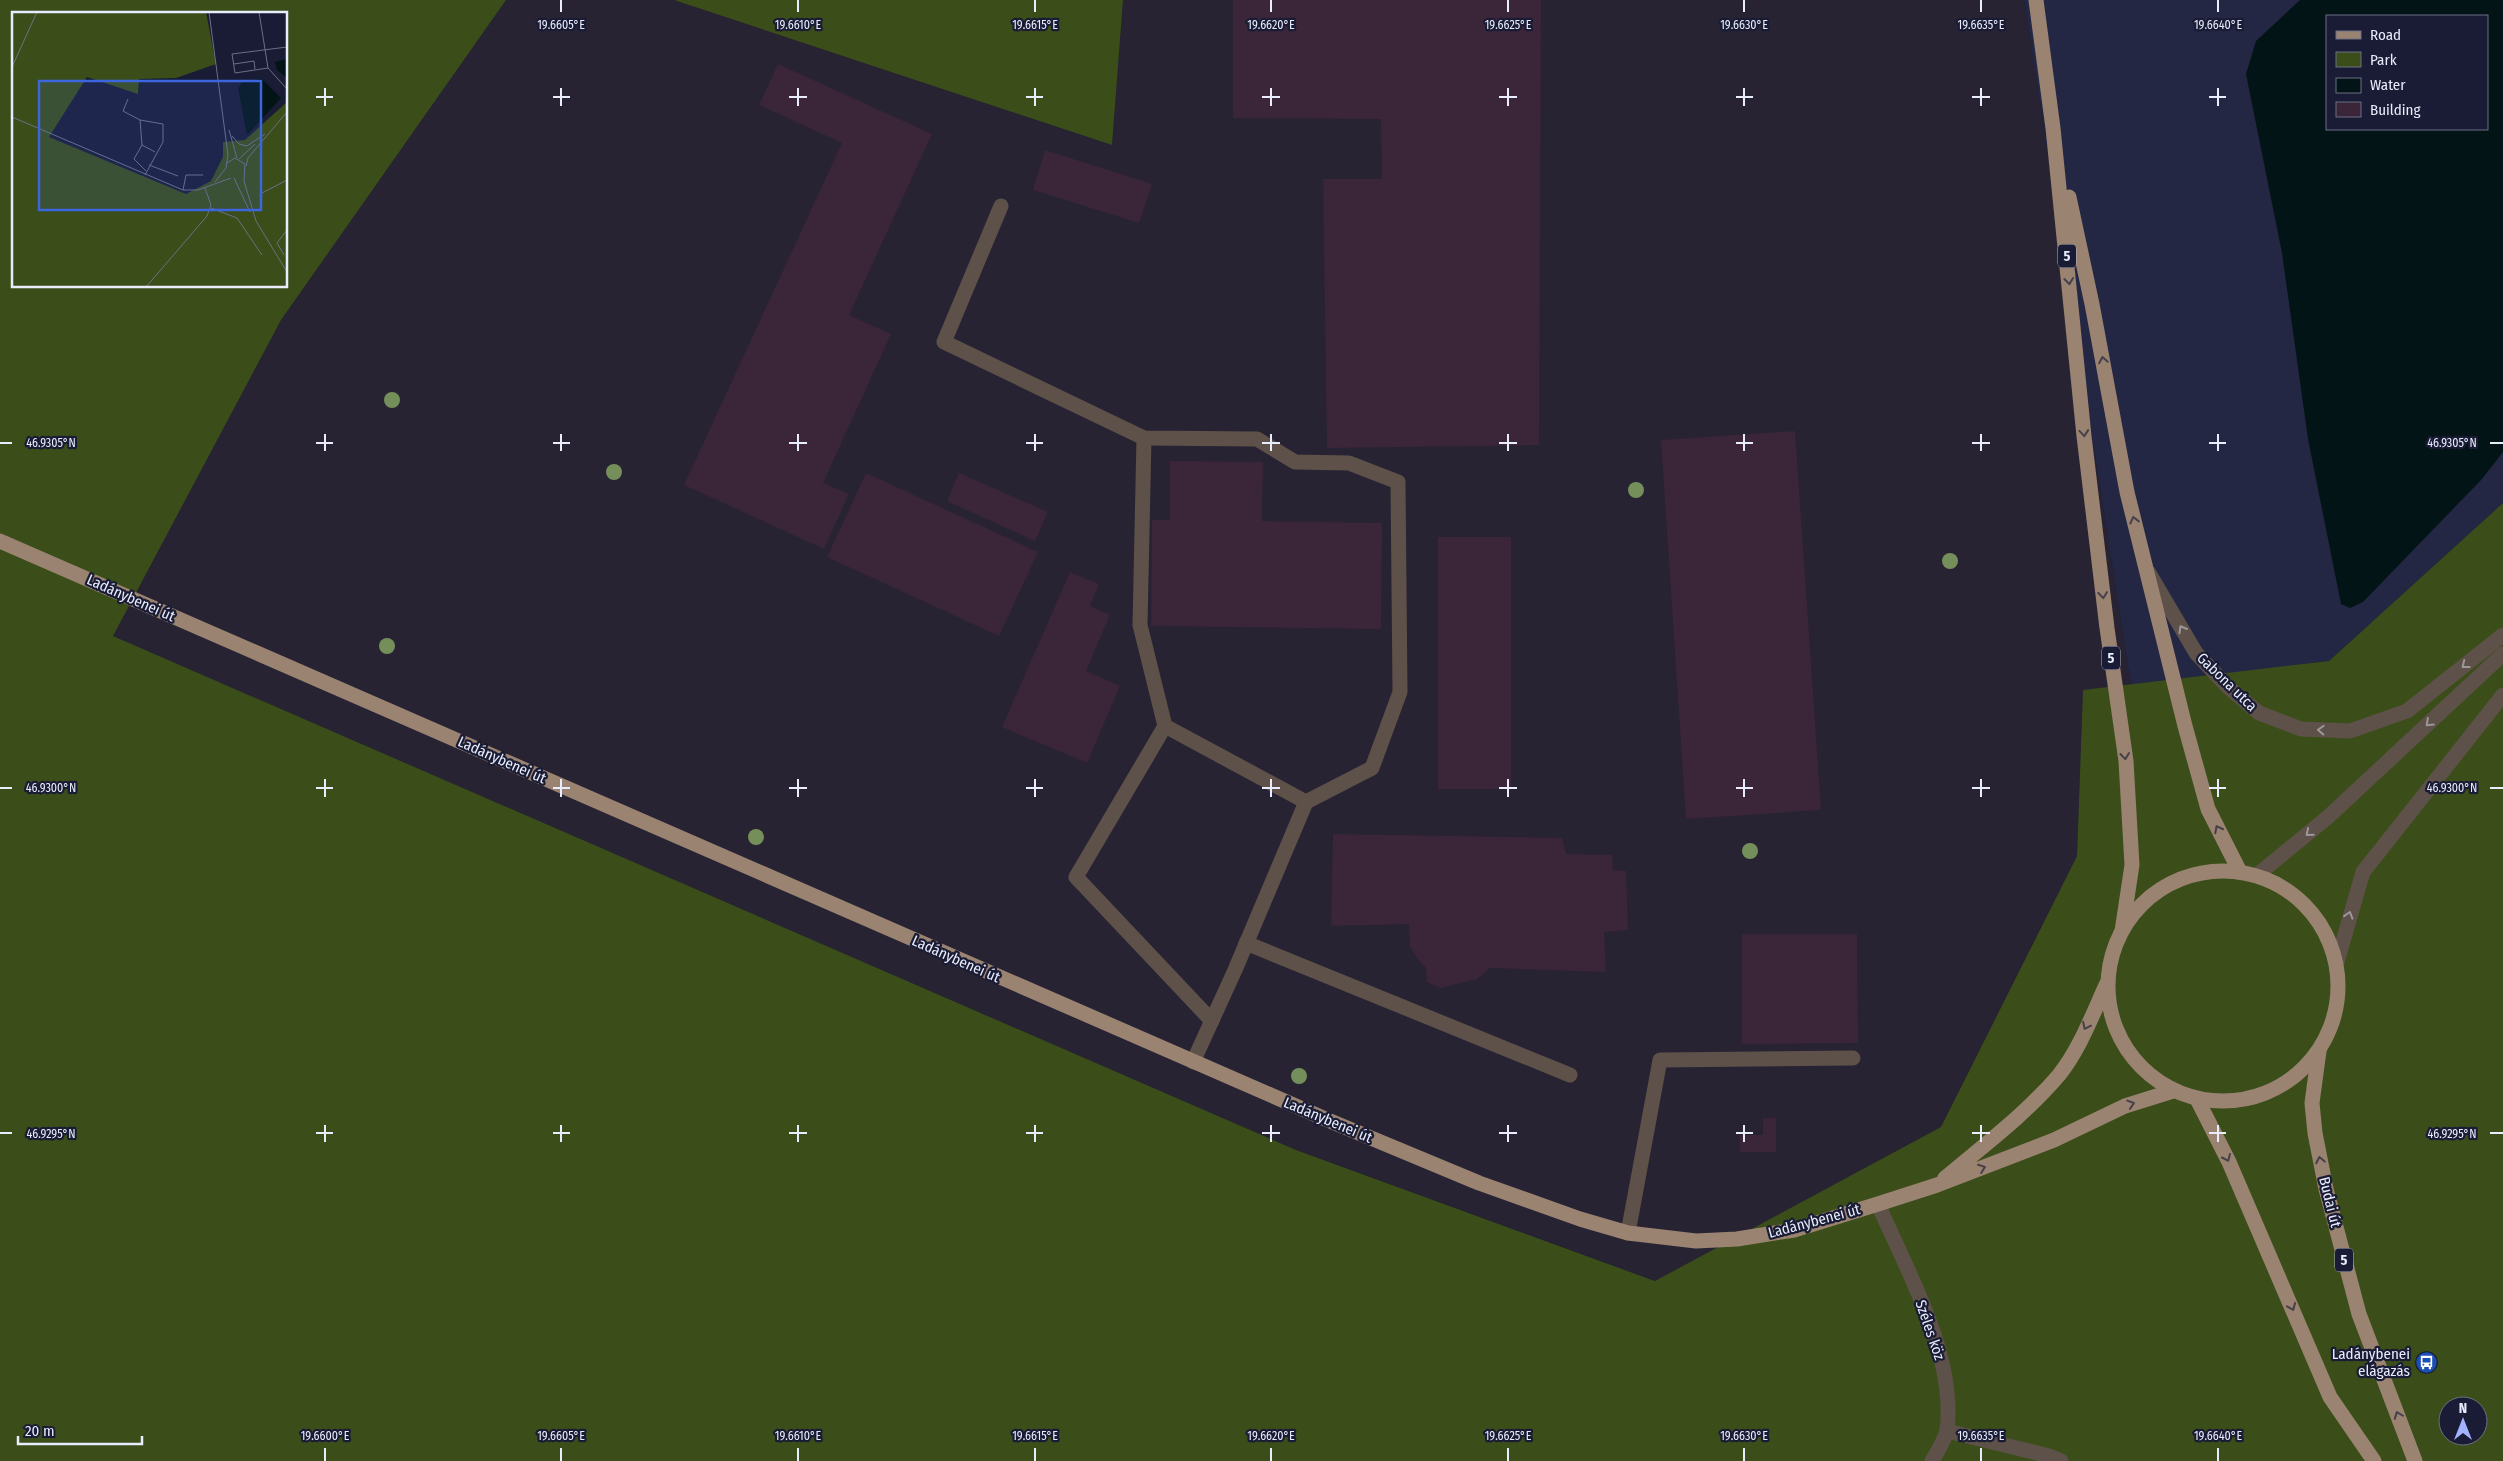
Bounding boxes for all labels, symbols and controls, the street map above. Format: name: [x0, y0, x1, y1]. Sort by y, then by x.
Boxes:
inset map: [12, 12, 288, 288]
legend: [2326, 15, 2488, 130]
text: 19.6605°E: [537, 18, 585, 32]
text: 19.6610°E: [775, 18, 822, 32]
text: 19.6615°E: [1012, 18, 1058, 32]
text: 19.6620°E: [1247, 18, 1295, 32]
text: 19.6625°E: [1485, 18, 1532, 32]
text: 19.6630°E: [1720, 18, 1768, 32]
text: 19.6635°E: [1958, 18, 2005, 32]
text: 19.6640°E: [2194, 18, 2242, 32]
text: Road: [2370, 26, 2401, 44]
text: Park: [2370, 51, 2397, 69]
text: Water: [2370, 76, 2406, 94]
text: Building: [2370, 101, 2421, 119]
road number: 5: [2058, 245, 2076, 268]
one-way arrow: [2063, 277, 2074, 285]
one-way arrow: [2098, 356, 2108, 365]
one-way arrow: [2078, 429, 2089, 437]
text: 46.9305°N: [26, 436, 76, 450]
text: 46.9305°N: [2427, 436, 2477, 450]
one-way arrow: [2129, 515, 2140, 524]
street label: Ladánybenei út: [84, 571, 178, 625]
one-way arrow: [2097, 591, 2108, 599]
one-way arrow: [2178, 626, 2188, 635]
road number: 5: [2102, 646, 2120, 670]
street label: Gabona utca: [2193, 649, 2261, 715]
one-way arrow: [2461, 660, 2470, 669]
one-way arrow: [2425, 717, 2434, 726]
one-way arrow: [2317, 724, 2325, 735]
street label: Ladánybenei út: [455, 733, 549, 787]
one-way arrow: [2119, 752, 2130, 760]
text: 46.9300°N: [26, 781, 76, 795]
text: 46.9300°N: [2427, 781, 2477, 795]
one-way arrow: [2214, 825, 2224, 834]
one-way arrow: [2306, 827, 2315, 835]
one-way arrow: [2344, 911, 2354, 920]
street label: Ladánybenei út: [909, 932, 1003, 986]
one-way arrow: [2082, 1021, 2093, 1030]
street label: Ladánybenei út: [1281, 1093, 1375, 1147]
one-way arrow: [2127, 1100, 2135, 1110]
text: 46.9295°N: [27, 1127, 75, 1141]
text: 46.9295°N: [2428, 1127, 2476, 1141]
one-way arrow: [2221, 1153, 2232, 1162]
one-way arrow: [2315, 1155, 2326, 1164]
one-way arrow: [1977, 1163, 1986, 1174]
street label: Budai út: [2315, 1175, 2345, 1229]
street label: Ladánybenei út: [1766, 1200, 1862, 1242]
road number: 5: [2335, 1248, 2353, 1272]
street label: Széles köz: [1911, 1298, 1949, 1362]
one-way arrow: [2285, 1302, 2296, 1311]
place label: Ladánybenei elágazás: [2332, 1345, 2410, 1380]
bus stop icon: Ladánybenei elágazás: [2414, 1351, 2438, 1375]
north arrow: [2438, 1396, 2488, 1446]
text: N: [2459, 1400, 2467, 1417]
one-way arrow: [2393, 1412, 2403, 1420]
scale bar: [18, 1414, 141, 1446]
text: 20 m: [25, 1422, 55, 1440]
text: 19.6600°E: [301, 1429, 350, 1443]
text: 19.6605°E: [537, 1429, 585, 1443]
text: 19.6610°E: [775, 1429, 822, 1443]
text: 19.6615°E: [1012, 1429, 1058, 1443]
text: 19.6620°E: [1247, 1429, 1295, 1443]
text: 19.6625°E: [1485, 1429, 1532, 1443]
text: 19.6630°E: [1720, 1429, 1768, 1443]
text: 19.6635°E: [1958, 1429, 2005, 1443]
text: 19.6640°E: [2194, 1429, 2242, 1443]

